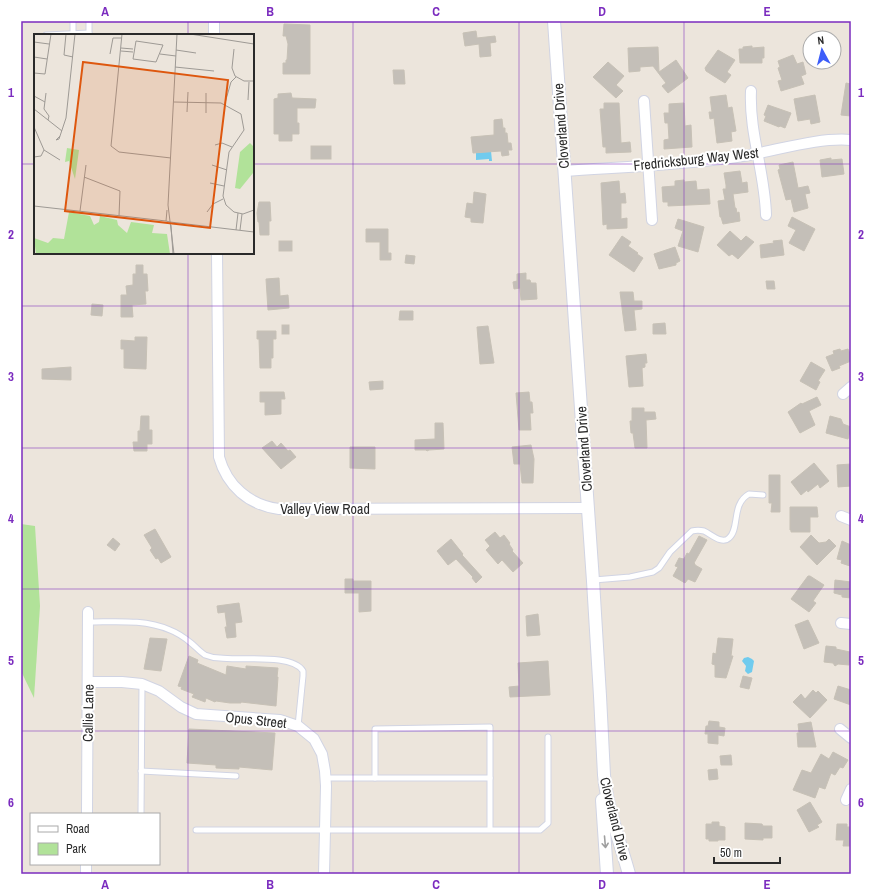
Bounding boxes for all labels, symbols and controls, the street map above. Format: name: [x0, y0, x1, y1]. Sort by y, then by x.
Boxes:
text: A: [101, 3, 109, 20]
text: B: [266, 3, 274, 20]
text: C: [432, 3, 440, 20]
text: D: [598, 3, 606, 20]
text: E: [763, 3, 771, 20]
north arrow: [802, 30, 842, 70]
text: N: [817, 33, 825, 47]
inset map: [34, 34, 254, 254]
street label: Cloverland Drive: [549, 83, 573, 169]
text: 1: [8, 84, 14, 101]
text: 1: [858, 84, 864, 101]
street label: Fredricksburg Way West: [633, 143, 759, 175]
text: 2: [8, 226, 14, 243]
text: 2: [858, 226, 864, 243]
text: 3: [8, 368, 14, 385]
text: 3: [858, 368, 864, 385]
street label: Cloverland Drive: [572, 406, 596, 492]
street label: Valley View Road: [280, 500, 370, 518]
text: 4: [8, 510, 14, 527]
text: 4: [858, 510, 864, 527]
text: 5: [8, 652, 14, 669]
text: 5: [858, 652, 864, 669]
street label: Callie Lane: [78, 684, 98, 742]
street label: Opus Street: [225, 708, 287, 732]
street label: Cloverland Drive: [596, 775, 634, 863]
text: 6: [8, 794, 14, 811]
text: 6: [858, 794, 864, 811]
legend: [30, 813, 160, 865]
text: Road: [66, 821, 90, 837]
one-way arrow: [601, 835, 609, 848]
scale bar: [714, 839, 780, 865]
text: Park: [66, 841, 86, 857]
text: 50 m: [720, 845, 742, 861]
text: A: [101, 876, 109, 893]
text: B: [266, 876, 274, 893]
text: C: [432, 876, 440, 893]
text: D: [598, 876, 606, 893]
text: E: [763, 876, 771, 893]

